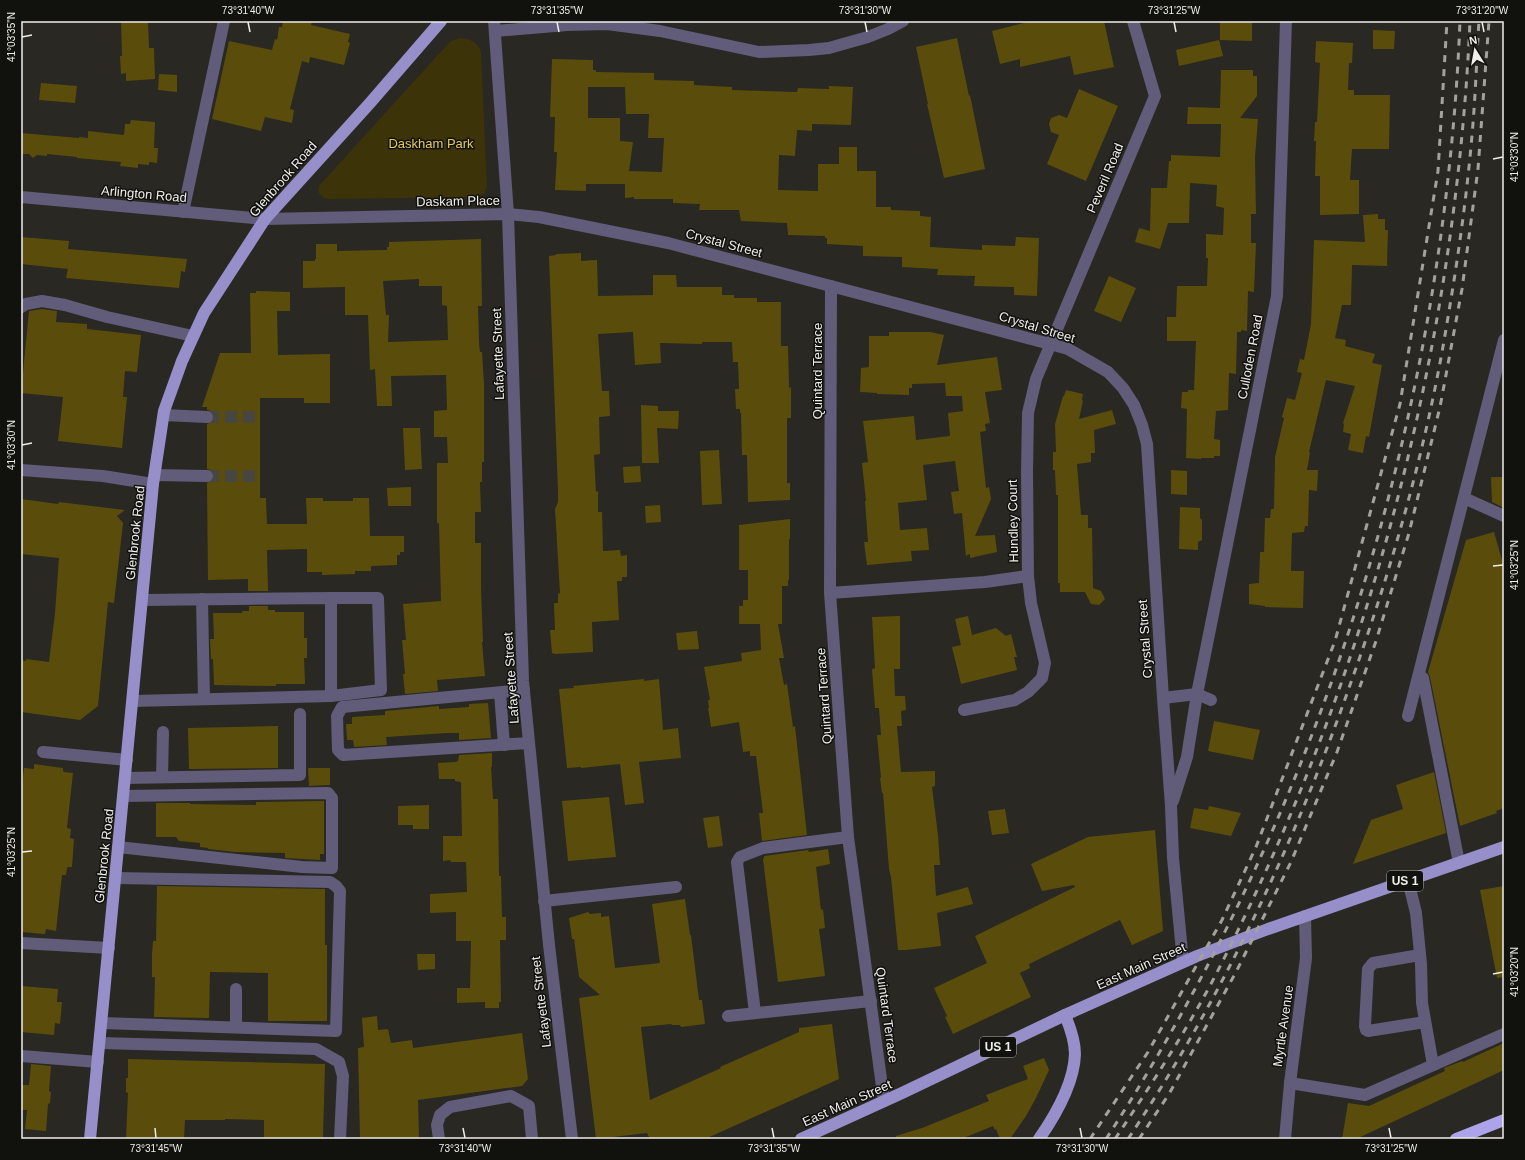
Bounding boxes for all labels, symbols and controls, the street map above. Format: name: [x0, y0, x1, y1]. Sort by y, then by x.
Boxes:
text: 73°31'40"W: [222, 5, 275, 16]
text: 73°31'35"W: [531, 5, 584, 16]
text: 73°31'30"W: [839, 5, 892, 16]
text: 73°31'25"W: [1148, 5, 1201, 16]
text: 73°31'20"W: [1456, 5, 1509, 16]
text: 41°03'35"N: [6, 12, 17, 62]
north arrow: [1455, 30, 1495, 70]
text: N: [1468, 34, 1478, 47]
text: 41°03'30"N: [1509, 132, 1520, 182]
park label: Daskham Park: [388, 136, 474, 151]
street label: Glenbrook Road: [246, 138, 320, 220]
street label: Peveril Road: [1084, 141, 1126, 215]
street label: Arlington Road: [101, 183, 187, 205]
street label: Daskam Place: [416, 193, 500, 209]
street label: Crystal Street: [684, 226, 764, 261]
street label: Lafayette Street: [489, 307, 507, 400]
street label: Crystal Street: [997, 308, 1077, 346]
street label: Culloden Road: [1234, 313, 1266, 401]
street label: Quintard Terrace: [810, 323, 825, 419]
text: 41°03'30"N: [6, 420, 17, 470]
street label: Hundley Court: [1005, 479, 1021, 563]
street label: Glenbrook Road: [123, 485, 147, 581]
text: 41°03'25"N: [1509, 540, 1520, 590]
street label: Crystal Street: [1135, 599, 1155, 679]
street label: Lafayette Street: [500, 631, 522, 724]
street label: Quintard Terrace: [813, 647, 835, 745]
street label: Glenbrook Road: [92, 808, 116, 904]
text: 41°03'25"N: [6, 827, 17, 877]
road number: US 1: [1387, 871, 1423, 891]
street label: East Main Street: [1094, 939, 1188, 992]
text: 41°03'20"N: [1509, 947, 1520, 997]
street label: Lafayette Street: [528, 955, 554, 1048]
street label: Quintard Terrace: [873, 966, 901, 1064]
street label: Myrtle Avenue: [1270, 984, 1296, 1068]
road number: US 1: [980, 1037, 1016, 1057]
street label: East Main Street: [800, 1076, 894, 1129]
text: 73°31'45"W: [130, 1143, 183, 1154]
text: 73°31'40"W: [439, 1143, 492, 1154]
text: 73°31'35"W: [748, 1143, 801, 1154]
text: 73°31'30"W: [1056, 1143, 1109, 1154]
text: 73°31'25"W: [1365, 1143, 1418, 1154]

